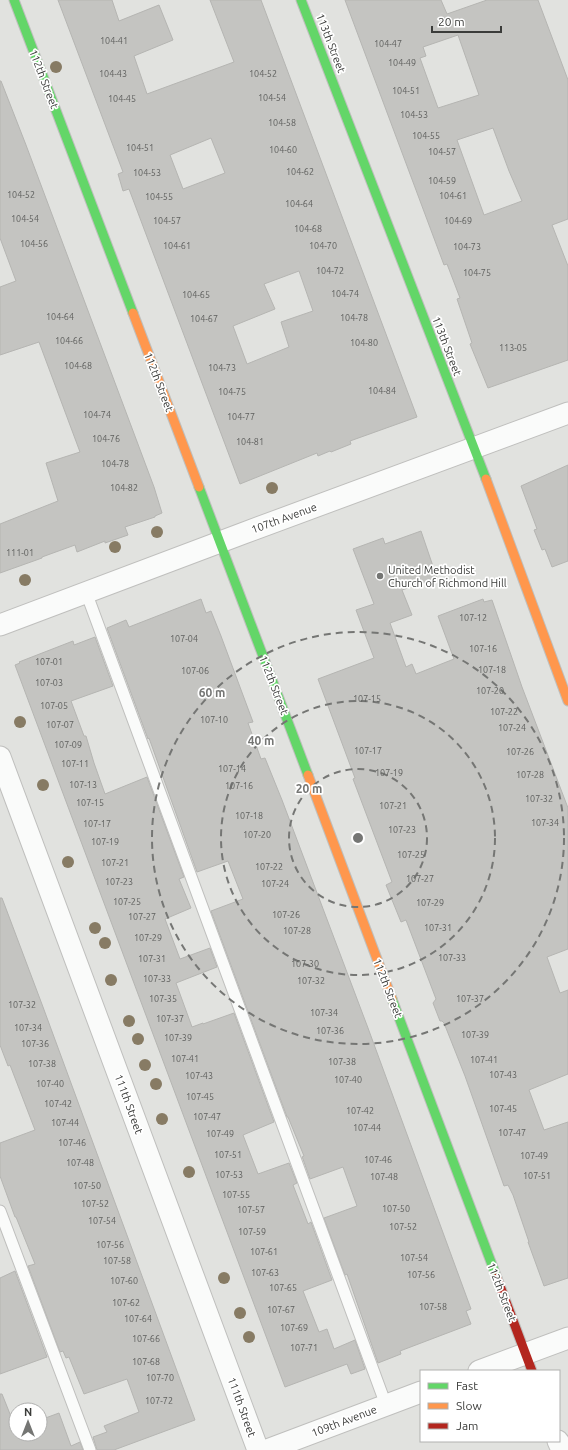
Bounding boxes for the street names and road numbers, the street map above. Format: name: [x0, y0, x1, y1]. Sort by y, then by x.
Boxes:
street label: 113th Street: [314, 12, 348, 75]
street label: 112th Street: [27, 48, 61, 111]
street label: 113th Street: [430, 315, 464, 378]
street label: 112th Street: [142, 351, 176, 414]
street label: 107th Avenue: [250, 501, 318, 535]
street label: 112th Street: [257, 654, 291, 717]
street label: 112th Street: [371, 957, 405, 1020]
street label: 111th Street: [113, 1073, 146, 1136]
street label: 112th Street: [485, 1261, 519, 1324]
street label: 111th Street: [226, 1376, 259, 1439]
street label: 109th Avenue: [310, 1403, 378, 1439]

